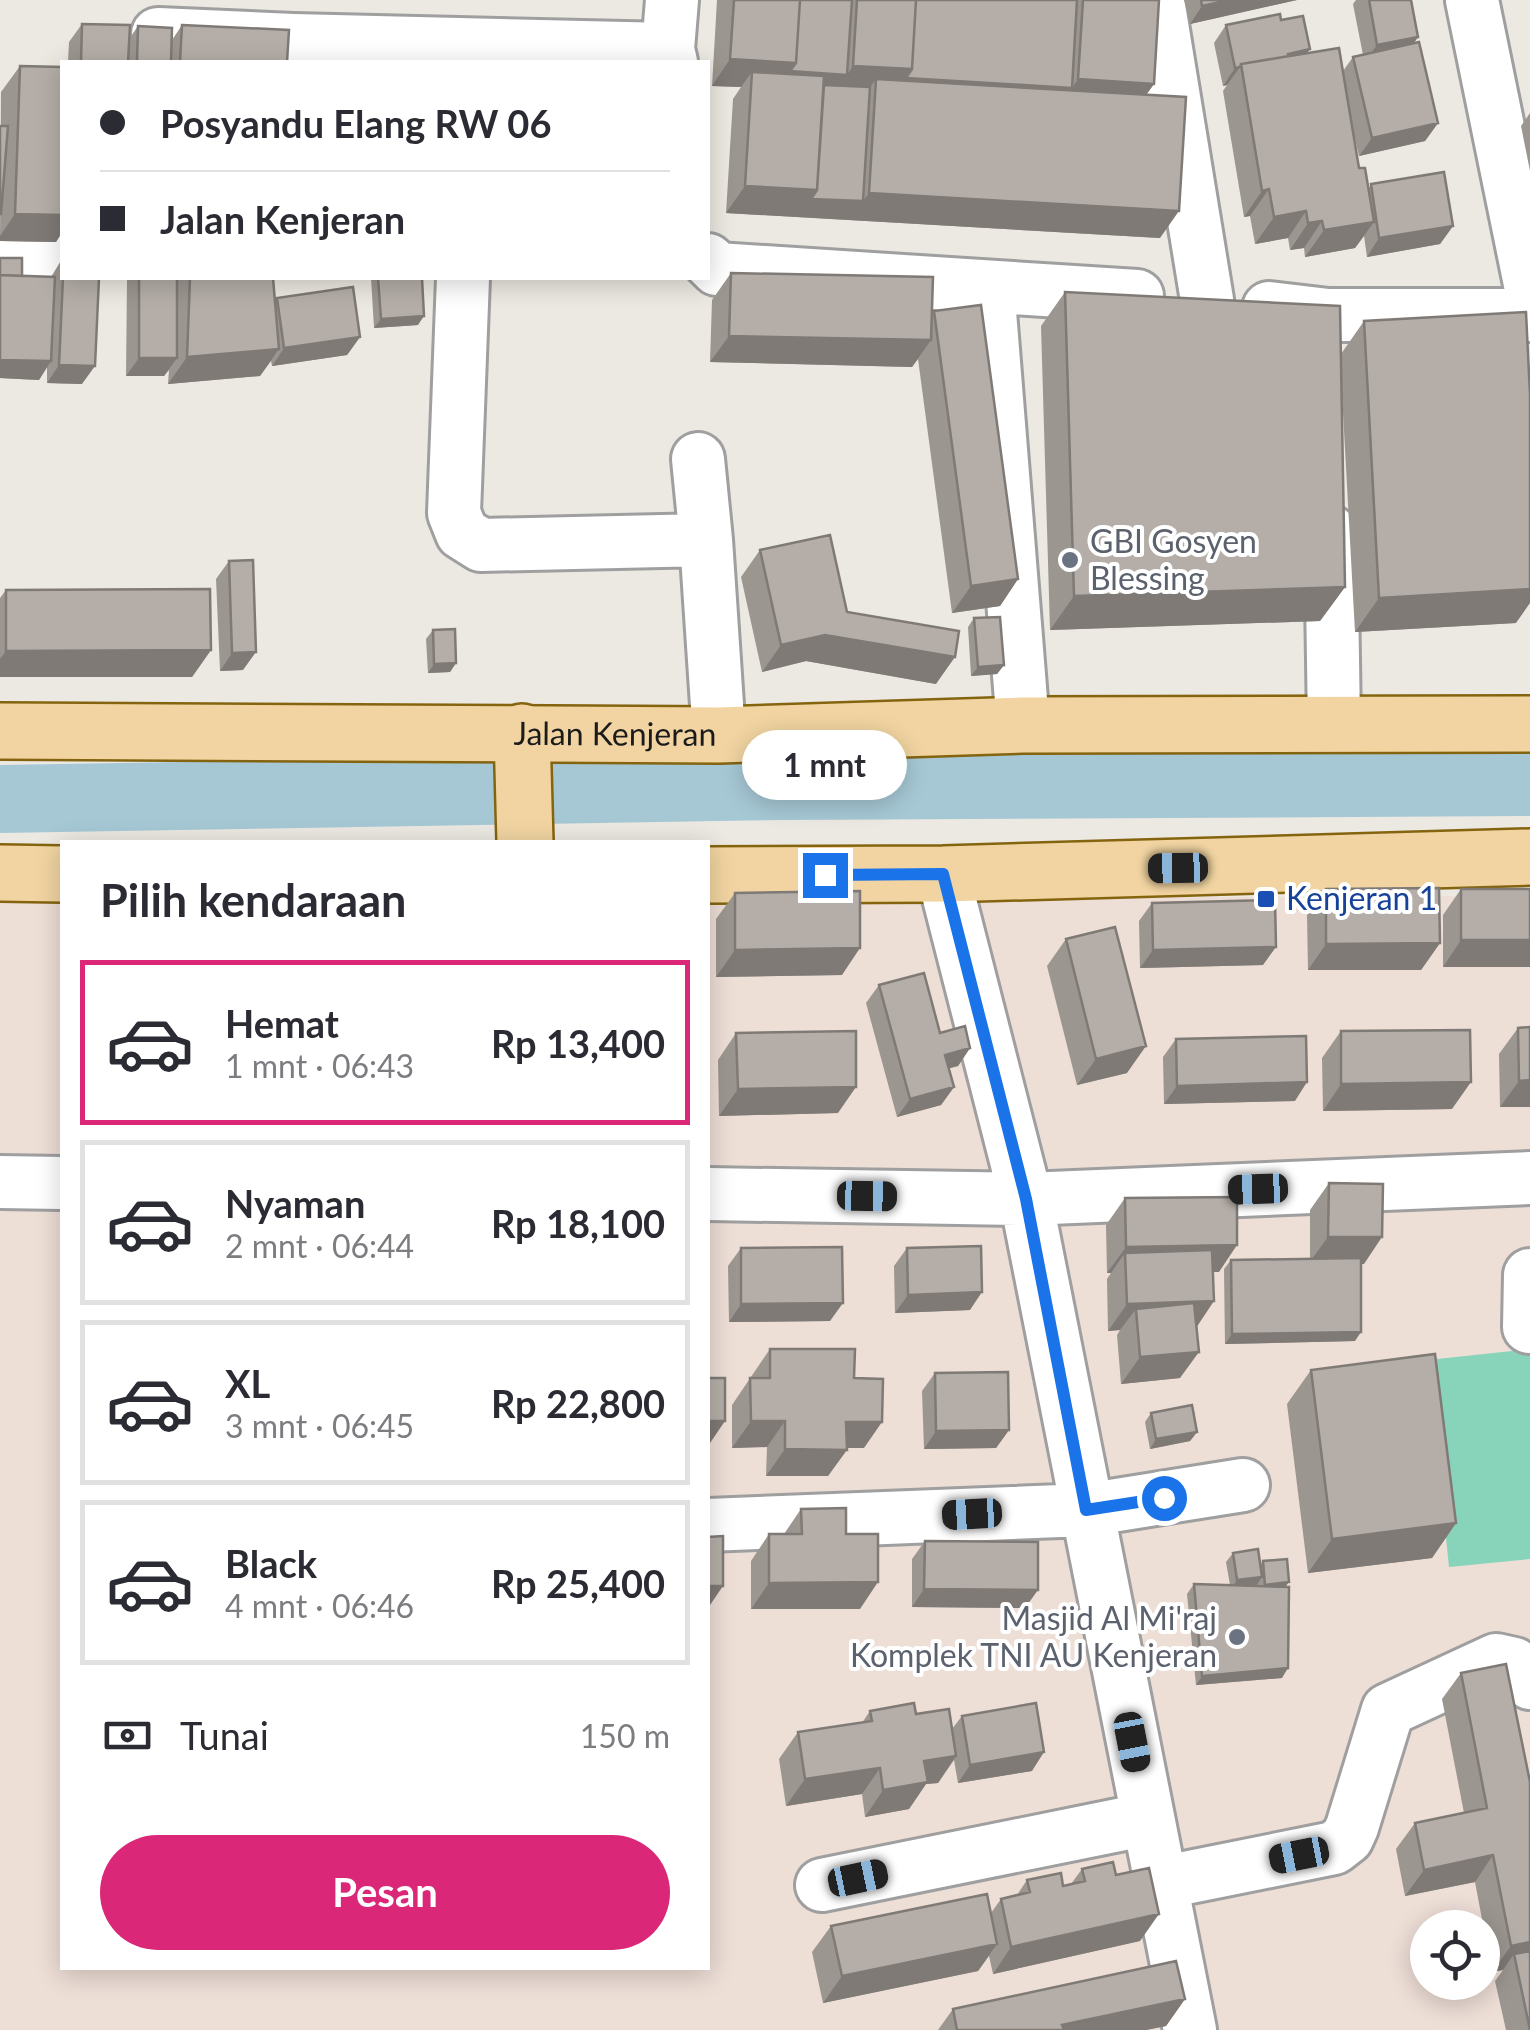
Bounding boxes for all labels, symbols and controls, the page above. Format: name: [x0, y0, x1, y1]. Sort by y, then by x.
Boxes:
text: Posyandu Elang RW 06: [160, 100, 551, 146]
text: Jalan Kenjeran: [160, 196, 405, 242]
place label: GBI Gosyen Blessing: [1090, 521, 1257, 597]
marker: GBI Gosyen Blessing: [1059, 549, 1081, 571]
street label: Jalan Kenjeran: [513, 713, 717, 753]
callout: 1 mnt: [742, 730, 908, 800]
text: 1 mnt: [783, 745, 866, 784]
car: [1148, 852, 1208, 884]
route end: [803, 853, 848, 898]
text: Pilih kendaraan: [100, 873, 406, 927]
place label: Kenjeran 1: [1286, 878, 1437, 917]
marker: Kenjeran 1: [1255, 888, 1277, 910]
icon: car: [105, 998, 195, 1088]
text: Hemat: [225, 1000, 339, 1046]
text: Rp 13,400: [491, 1020, 665, 1066]
text: 1 mnt · 06:43: [225, 1046, 414, 1085]
car: [1227, 1173, 1289, 1205]
icon: car: [105, 1178, 195, 1268]
text: Nyaman: [225, 1180, 365, 1226]
car: [837, 1180, 897, 1212]
text: Rp 18,100: [491, 1200, 665, 1246]
text: 2 mnt · 06:44: [225, 1226, 414, 1265]
icon: car: [105, 1358, 195, 1448]
text: XL: [225, 1360, 270, 1406]
text: Rp 22,800: [491, 1380, 665, 1426]
text: 3 mnt · 06:45: [225, 1406, 414, 1445]
route start: [1142, 1476, 1187, 1521]
car: [941, 1497, 1003, 1531]
icon: car: [105, 1538, 195, 1628]
text: Black: [225, 1540, 317, 1586]
text: Rp 25,400: [491, 1560, 665, 1606]
text: 4 mnt · 06:46: [225, 1586, 414, 1625]
place label: Masjid Al Mi'raj Komplek TNI AU Kenjeran: [850, 1598, 1217, 1674]
marker: Masjid Al Mi'raj Komplek TNI AU Kenjeran: [1226, 1626, 1248, 1648]
icon: cash: [100, 1708, 155, 1763]
car: [1112, 1710, 1152, 1774]
text: Tunai: [180, 1712, 269, 1758]
text: 150 m: [580, 1716, 670, 1755]
button: Pesan: [100, 1835, 670, 1950]
car: [1267, 1835, 1331, 1875]
car: [826, 1857, 890, 1899]
map controls: [1410, 1910, 1500, 2000]
button: locate: [1410, 1910, 1500, 2000]

